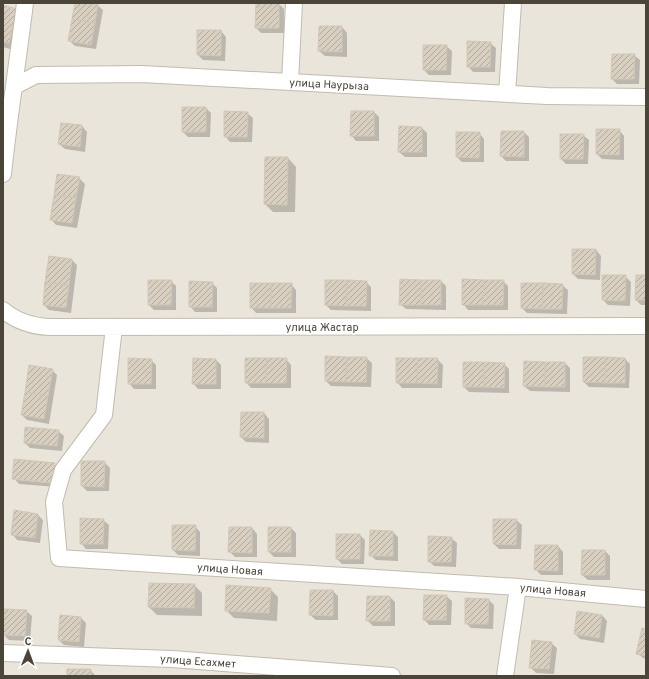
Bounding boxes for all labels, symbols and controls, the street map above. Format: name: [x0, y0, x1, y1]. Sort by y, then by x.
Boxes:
street label: улица Наурыза: [289, 76, 369, 94]
street label: улица Жастар: [285, 321, 359, 335]
street label: улица Новая: [196, 561, 264, 579]
street label: улица Новая: [519, 581, 587, 601]
north arrow: [8, 631, 48, 671]
text: С: [25, 635, 32, 649]
street label: улица Есахмет: [159, 652, 236, 672]

